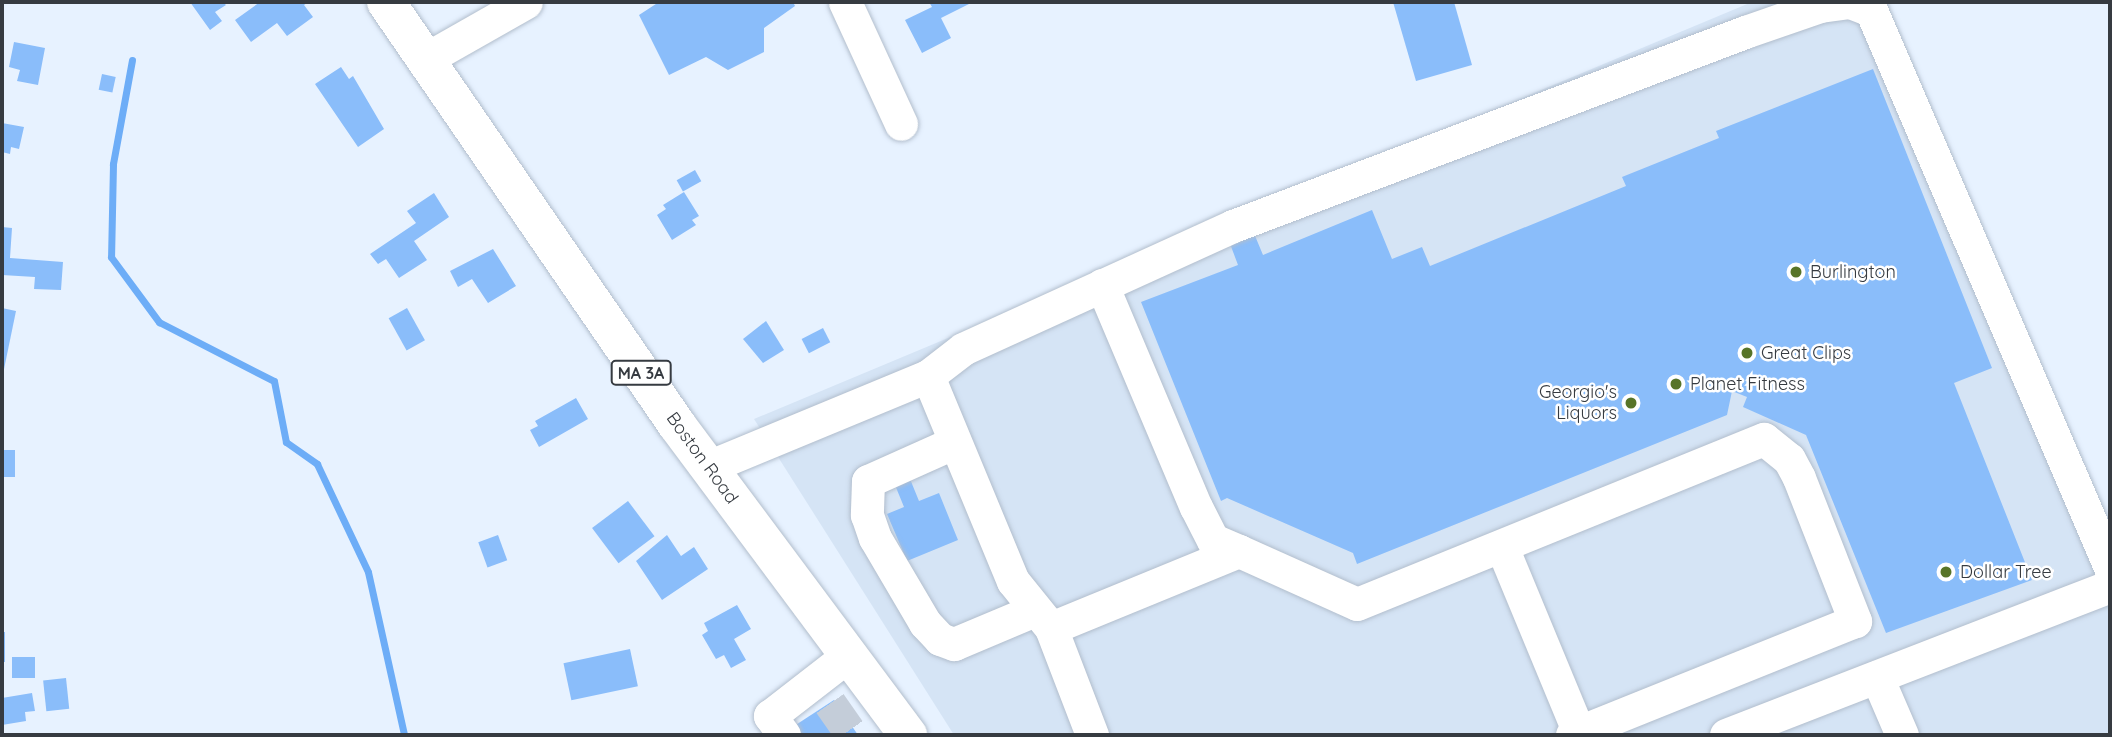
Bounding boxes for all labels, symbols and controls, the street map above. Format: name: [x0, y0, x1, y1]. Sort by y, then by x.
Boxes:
place label: Burlington: [1810, 261, 1896, 283]
marker: Burlington: [1788, 264, 1804, 280]
place label: Great Clips: [1761, 342, 1851, 364]
marker: Great Clips: [1739, 345, 1755, 361]
road number: MA 3A: [610, 360, 672, 386]
place label: Planet Fitness: [1690, 373, 1805, 395]
marker: Planet Fitness: [1668, 376, 1684, 392]
place label: Georgio's Liquors: [1539, 382, 1617, 424]
marker: Georgio's Liquors: [1623, 395, 1639, 411]
street label: Boston Road: [662, 408, 742, 508]
place label: Dollar Tree: [1960, 561, 2052, 583]
marker: Dollar Tree: [1938, 564, 1954, 580]

